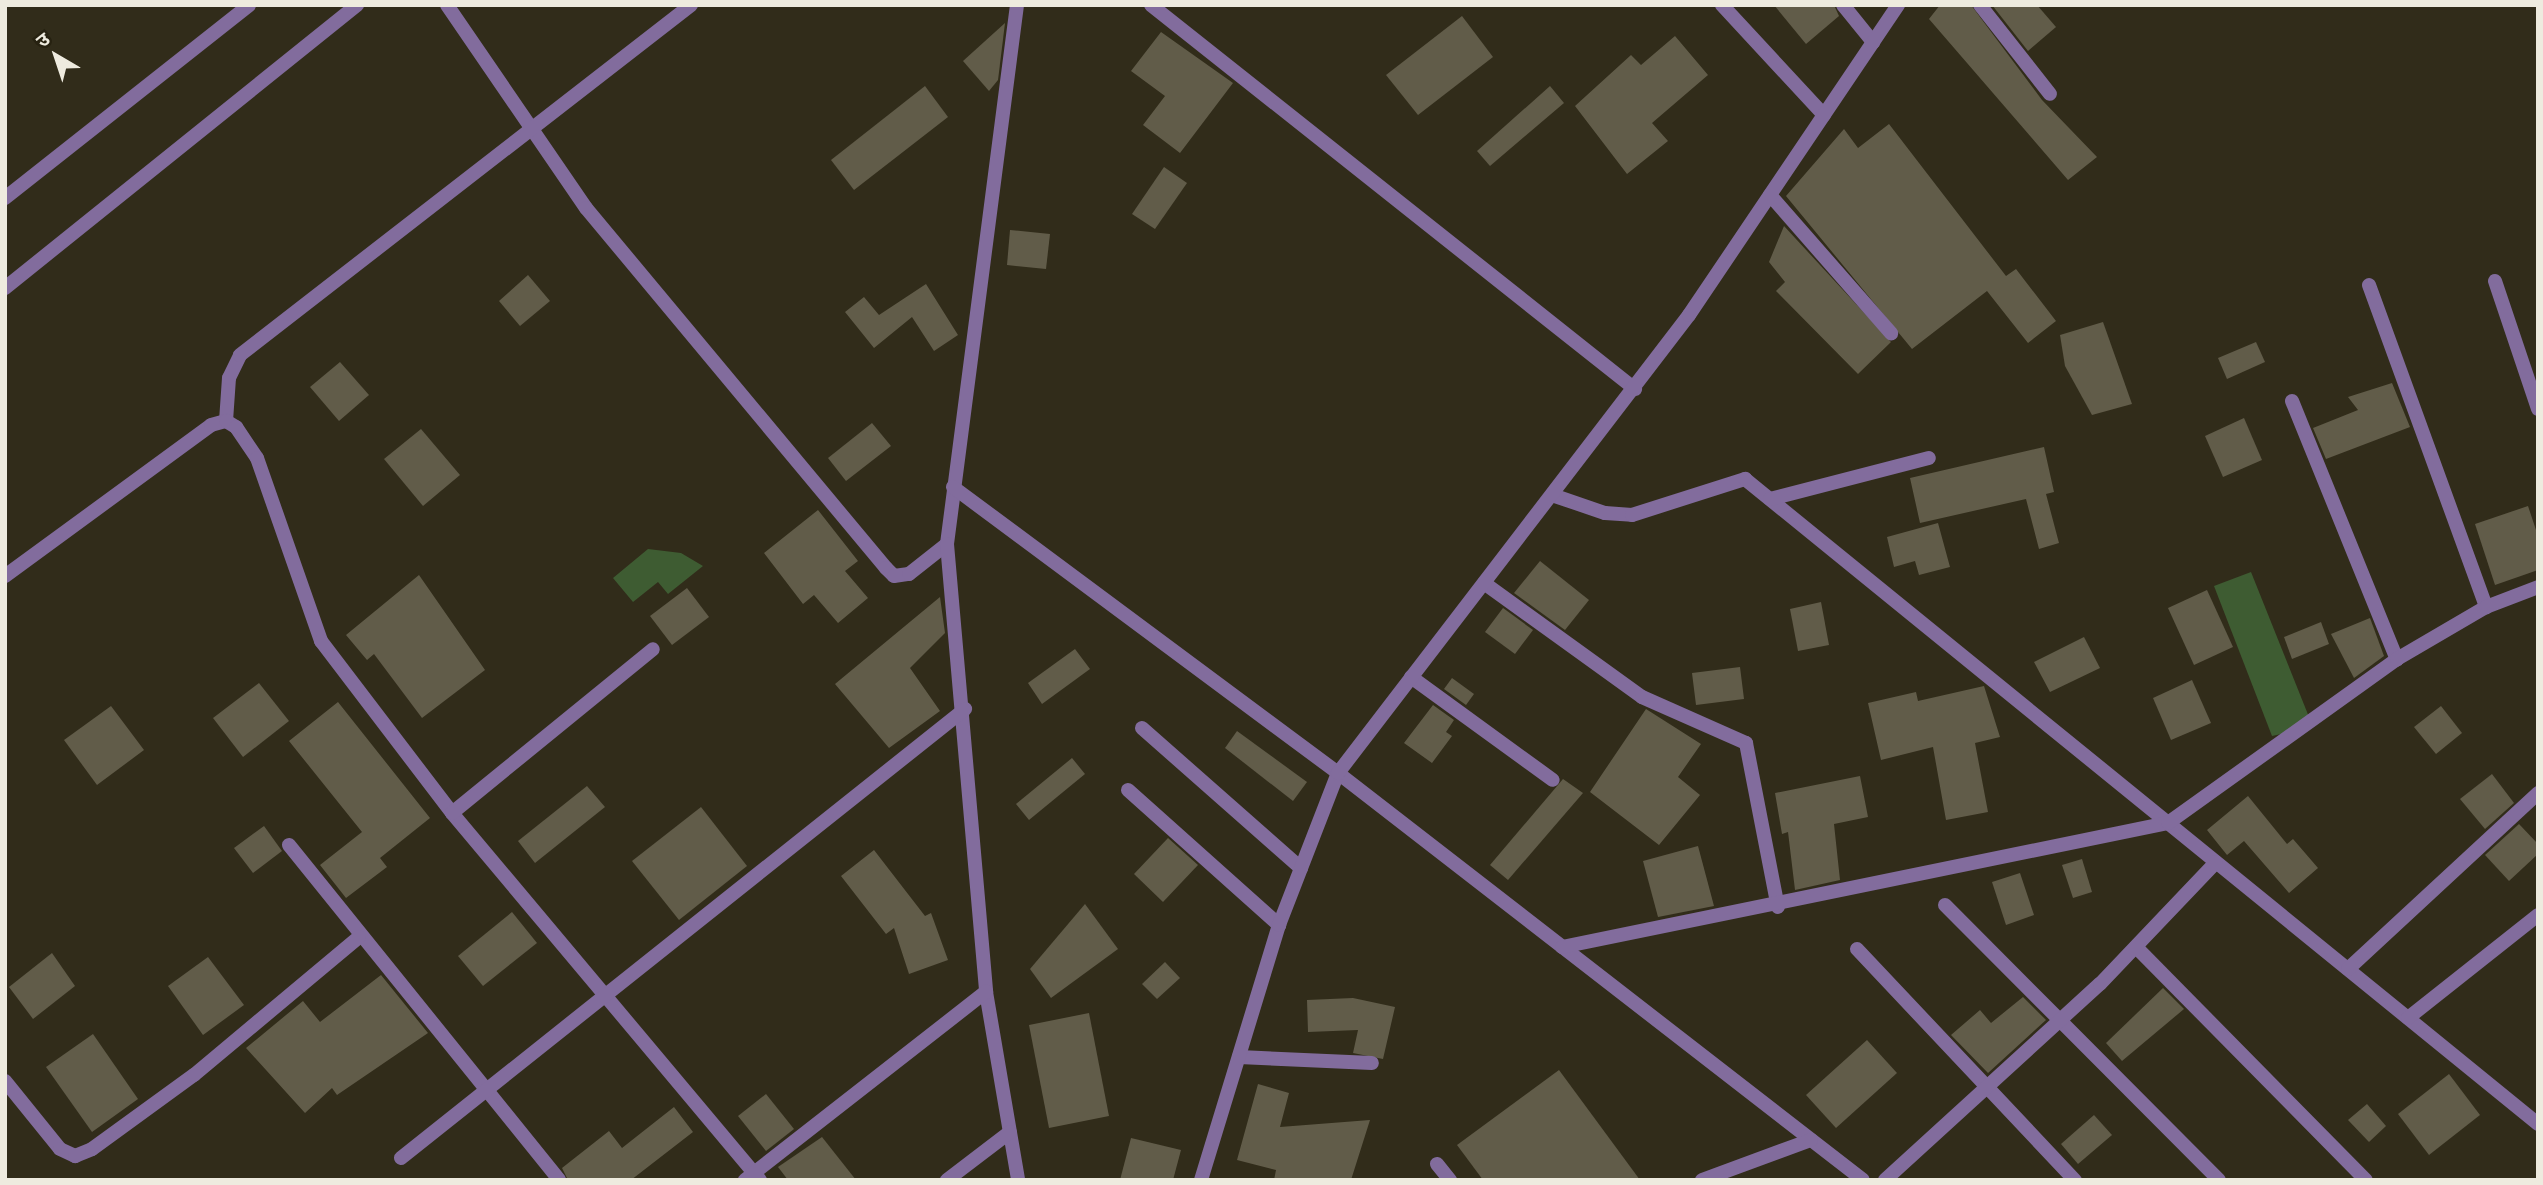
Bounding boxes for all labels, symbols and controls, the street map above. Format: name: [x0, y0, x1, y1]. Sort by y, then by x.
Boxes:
north arrow: [21, 21, 91, 91]
text: उ: [31, 27, 55, 53]

